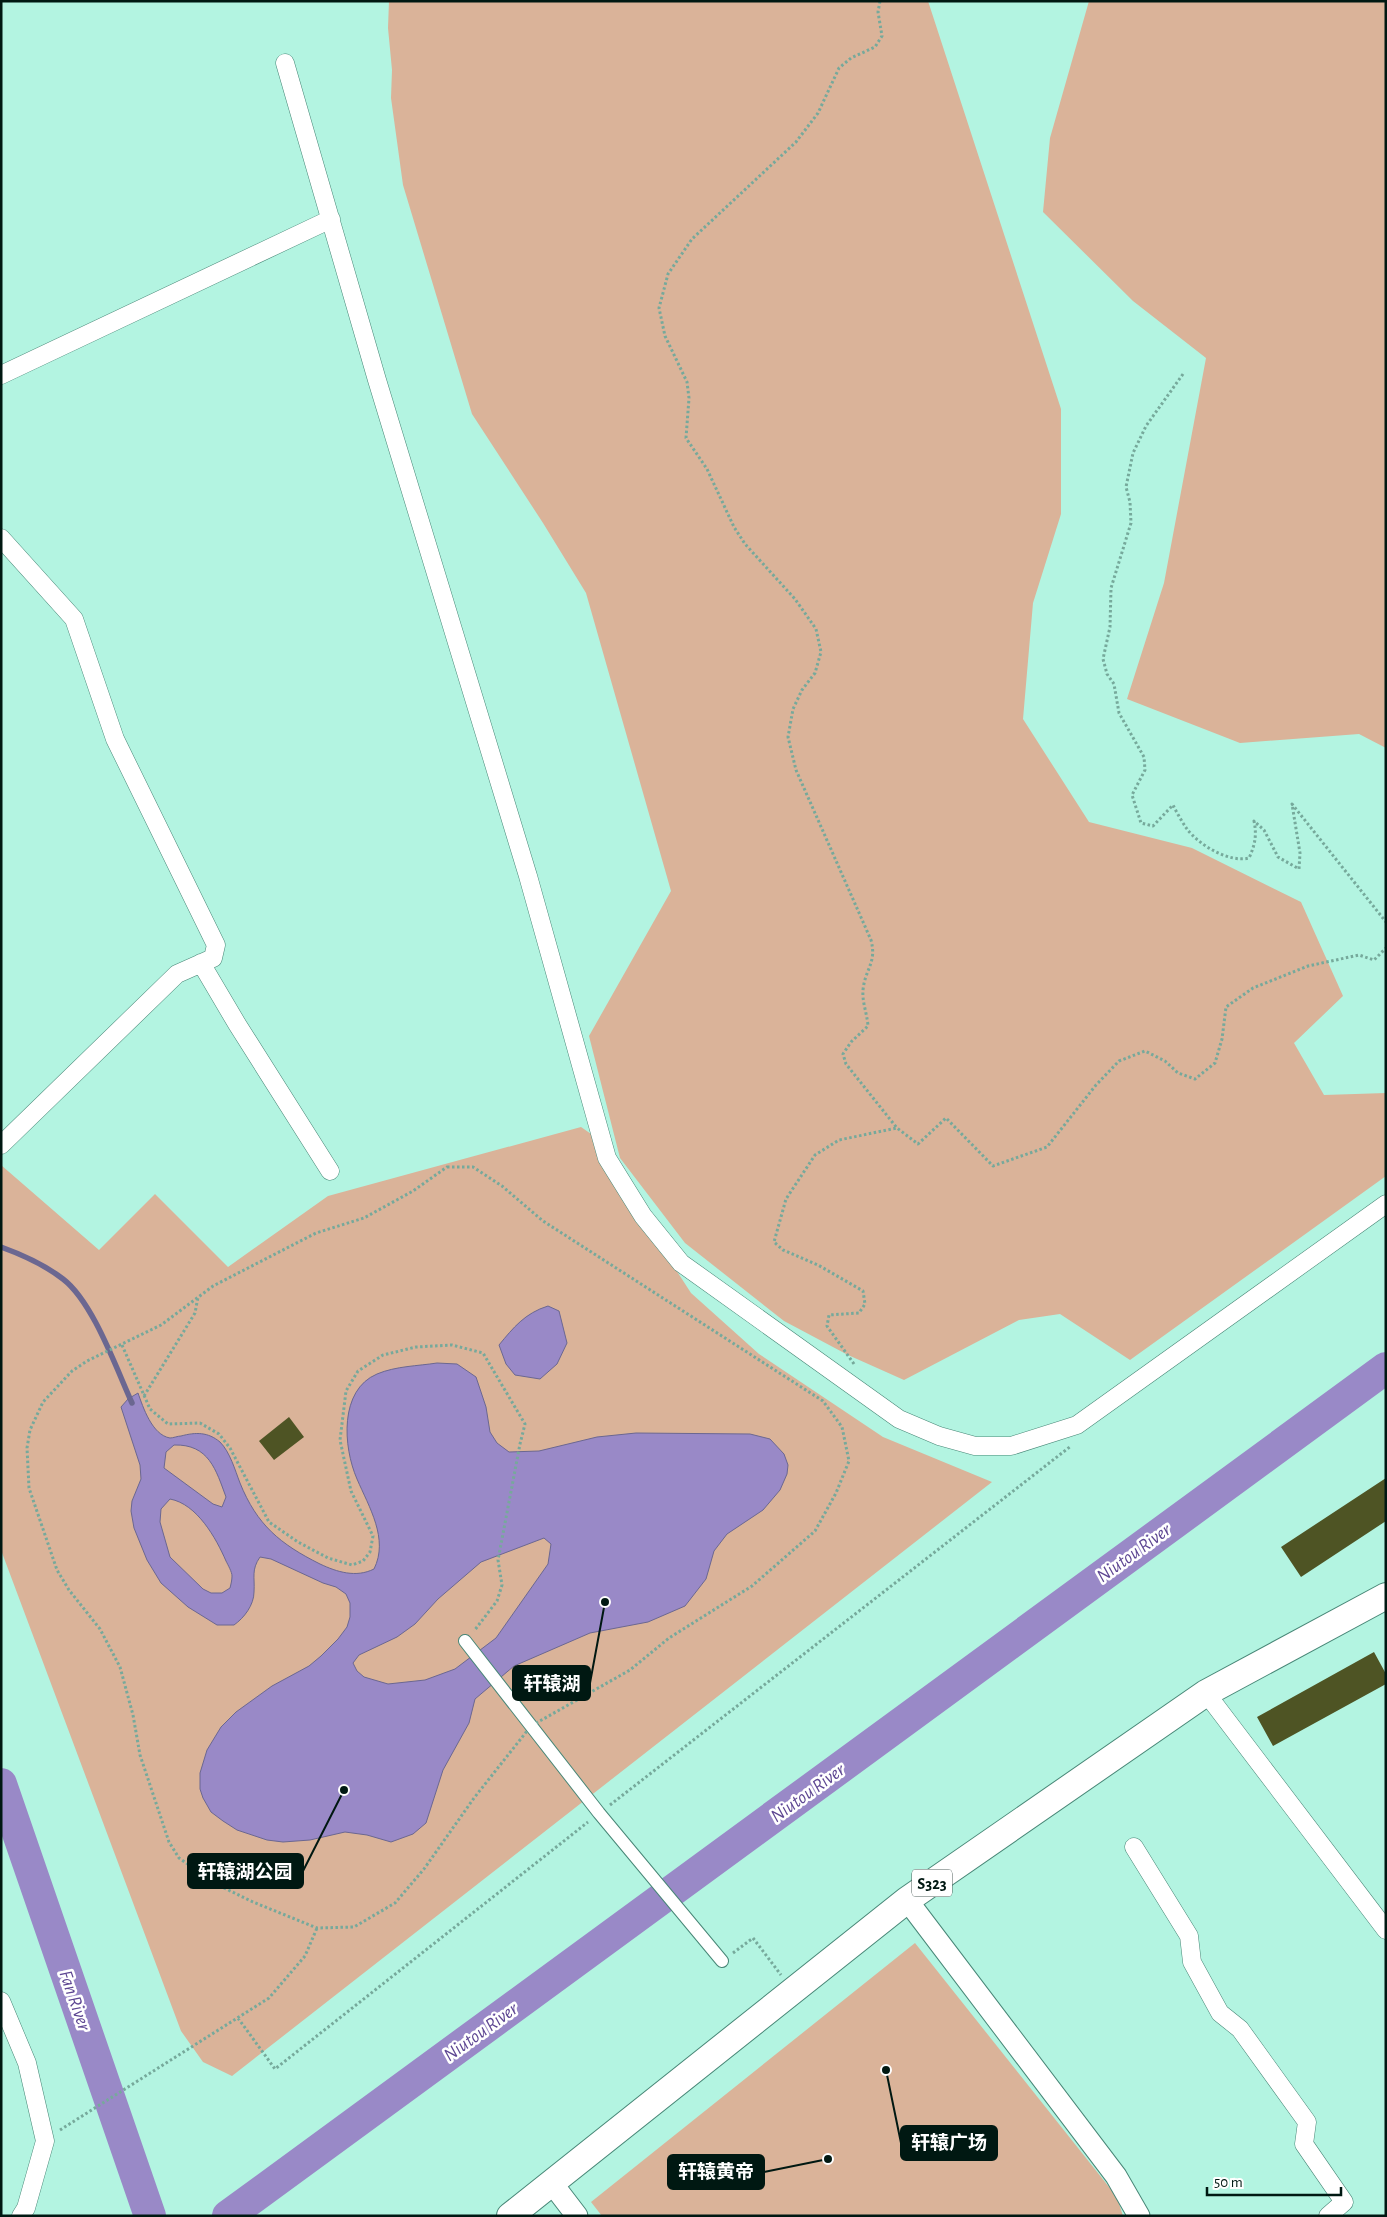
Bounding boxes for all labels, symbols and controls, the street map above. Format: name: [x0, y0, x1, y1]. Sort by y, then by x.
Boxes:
water label: Niutou River: [1093, 1520, 1175, 1586]
callout: 轩辕湖: [513, 1666, 590, 1700]
text: 轩辕湖: [523, 1673, 581, 1694]
water label: Niutou River: [767, 1760, 849, 1826]
callout: 轩辕湖公园: [188, 1854, 303, 1888]
text: 轩辕湖公园: [197, 1861, 293, 1882]
road number: S323: [912, 1870, 952, 1896]
water label: Fan River: [55, 1968, 94, 2034]
water label: Niutou River: [440, 1999, 522, 2065]
callout: 轩辕广场: [901, 2126, 997, 2160]
text: 轩辕广场: [911, 2132, 987, 2153]
callout: 轩辕黄帝: [668, 2155, 764, 2189]
text: 轩辕黄帝: [678, 2161, 754, 2182]
scale bar: [1207, 2164, 1341, 2196]
text: 50 m: [1214, 2175, 1243, 2190]

